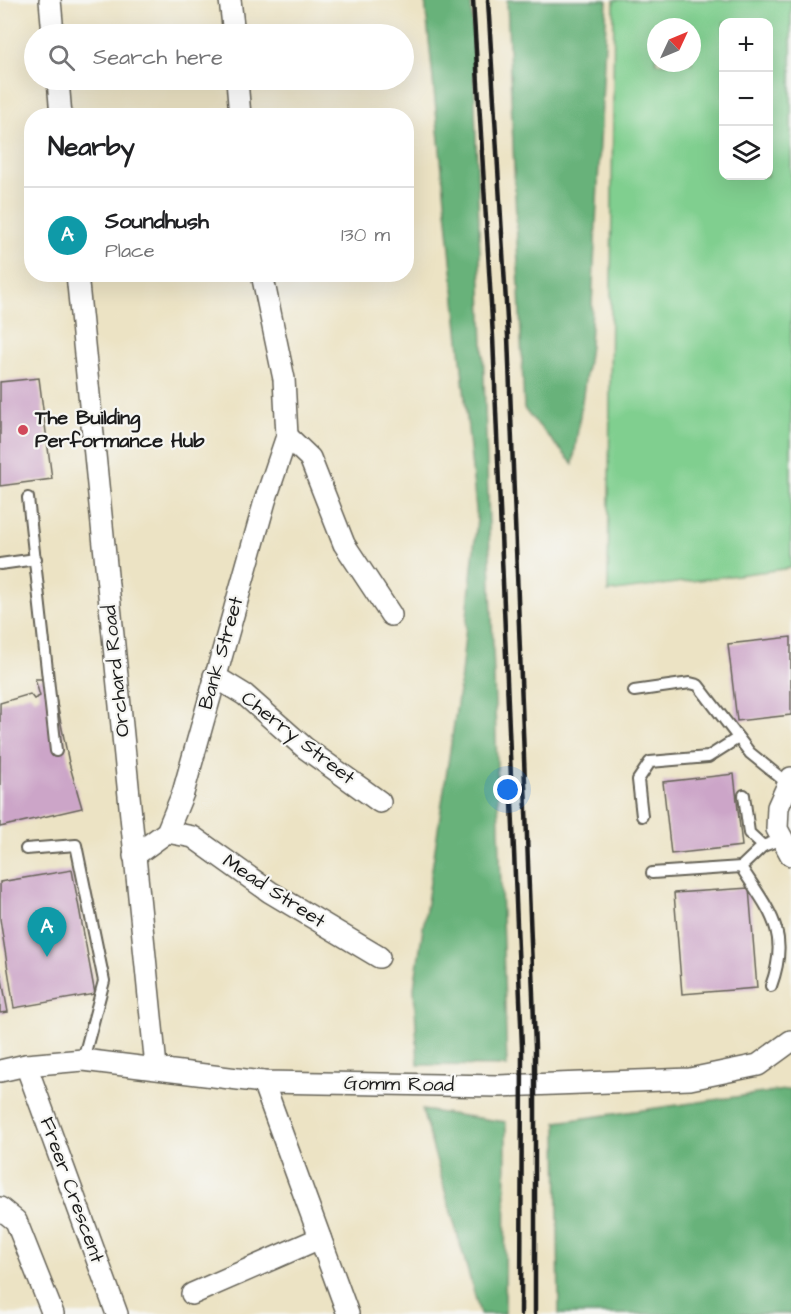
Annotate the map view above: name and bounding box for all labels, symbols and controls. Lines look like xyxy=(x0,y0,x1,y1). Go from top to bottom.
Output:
north arrow xyxy=(647,18,701,72)
map controls xyxy=(719,18,773,180)
button: + xyxy=(719,18,773,72)
search box xyxy=(24,24,414,90)
icon: search xyxy=(45,41,78,74)
text: Search here xyxy=(93,42,223,73)
button: − xyxy=(719,72,773,126)
button: layers xyxy=(719,126,773,180)
text: Nearby xyxy=(48,129,135,165)
text: Soundhush xyxy=(105,206,209,237)
text: A xyxy=(61,221,74,249)
text: 130 m xyxy=(341,221,390,249)
text: Place xyxy=(105,237,155,265)
place label: The Building Performance Hub xyxy=(34,404,205,455)
marker: The Building Performance Hub xyxy=(16,423,30,437)
street label: Bank Street xyxy=(192,593,250,713)
street label: Orchard Road xyxy=(95,604,137,738)
street label: Cherry Street xyxy=(235,685,361,792)
your location xyxy=(493,775,522,804)
street label: Mead Street xyxy=(217,847,331,935)
pin: A xyxy=(28,908,66,957)
street label: Gomm Road xyxy=(344,1069,454,1099)
street label: Freer Crescent xyxy=(33,1113,111,1267)

